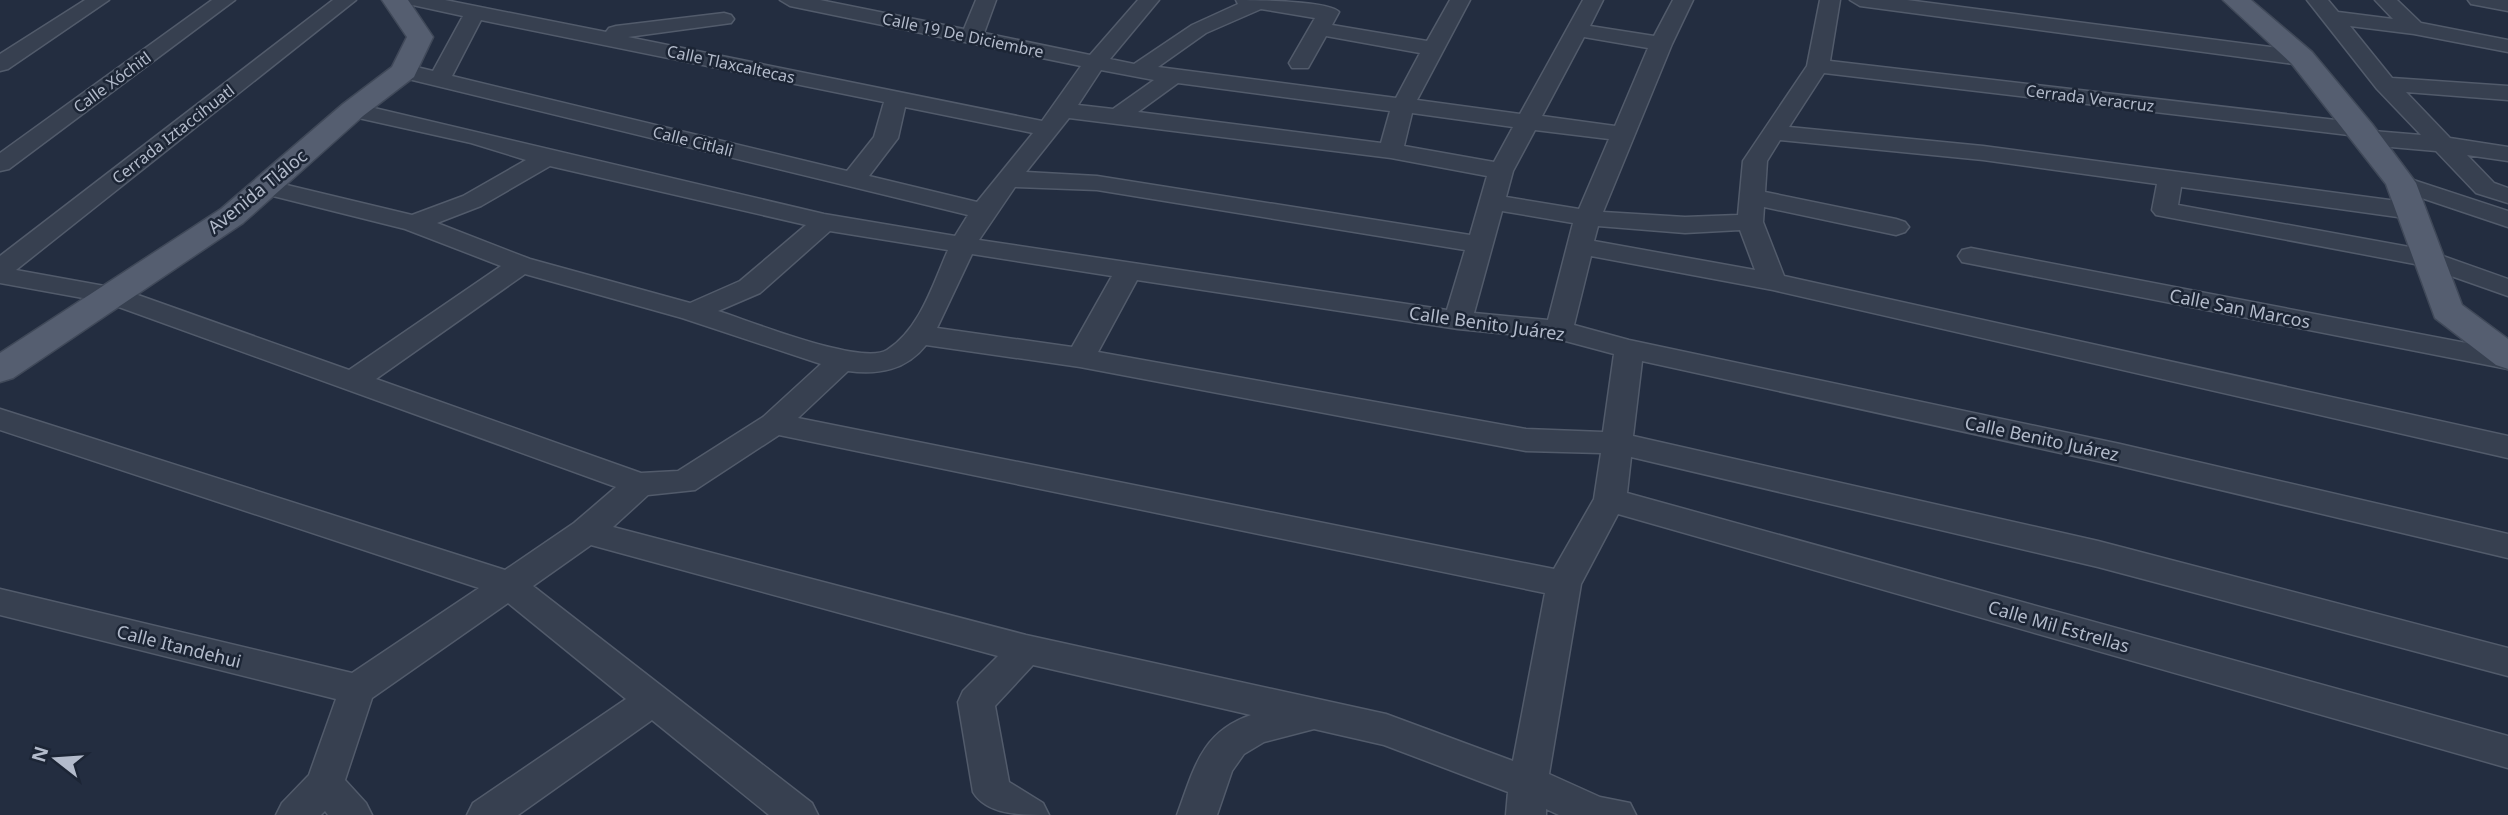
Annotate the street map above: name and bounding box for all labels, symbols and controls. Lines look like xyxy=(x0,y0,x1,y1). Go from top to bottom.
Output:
street label: Calle 19 De Diciembre xyxy=(880,7,1046,63)
street label: Calle Tlaxcaltecas xyxy=(665,40,797,88)
street label: Calle Xóchitl xyxy=(69,46,155,118)
street label: Cerrada Iztaccihuatl xyxy=(107,79,239,189)
street label: Cerrada Veracruz xyxy=(2025,79,2155,117)
street label: Calle Citlali xyxy=(651,120,735,162)
street label: Avenida Tláloc xyxy=(202,143,312,239)
street label: Calle San Marcos xyxy=(2168,283,2312,333)
street label: Calle Benito Juárez xyxy=(1408,300,1566,346)
street label: Calle Benito Juárez xyxy=(1963,410,2121,466)
street label: Calle Mil Estrellas xyxy=(1985,594,2133,658)
street label: Calle Itandehui xyxy=(114,619,244,673)
north arrow xyxy=(21,724,91,794)
text: N xyxy=(25,743,54,765)

